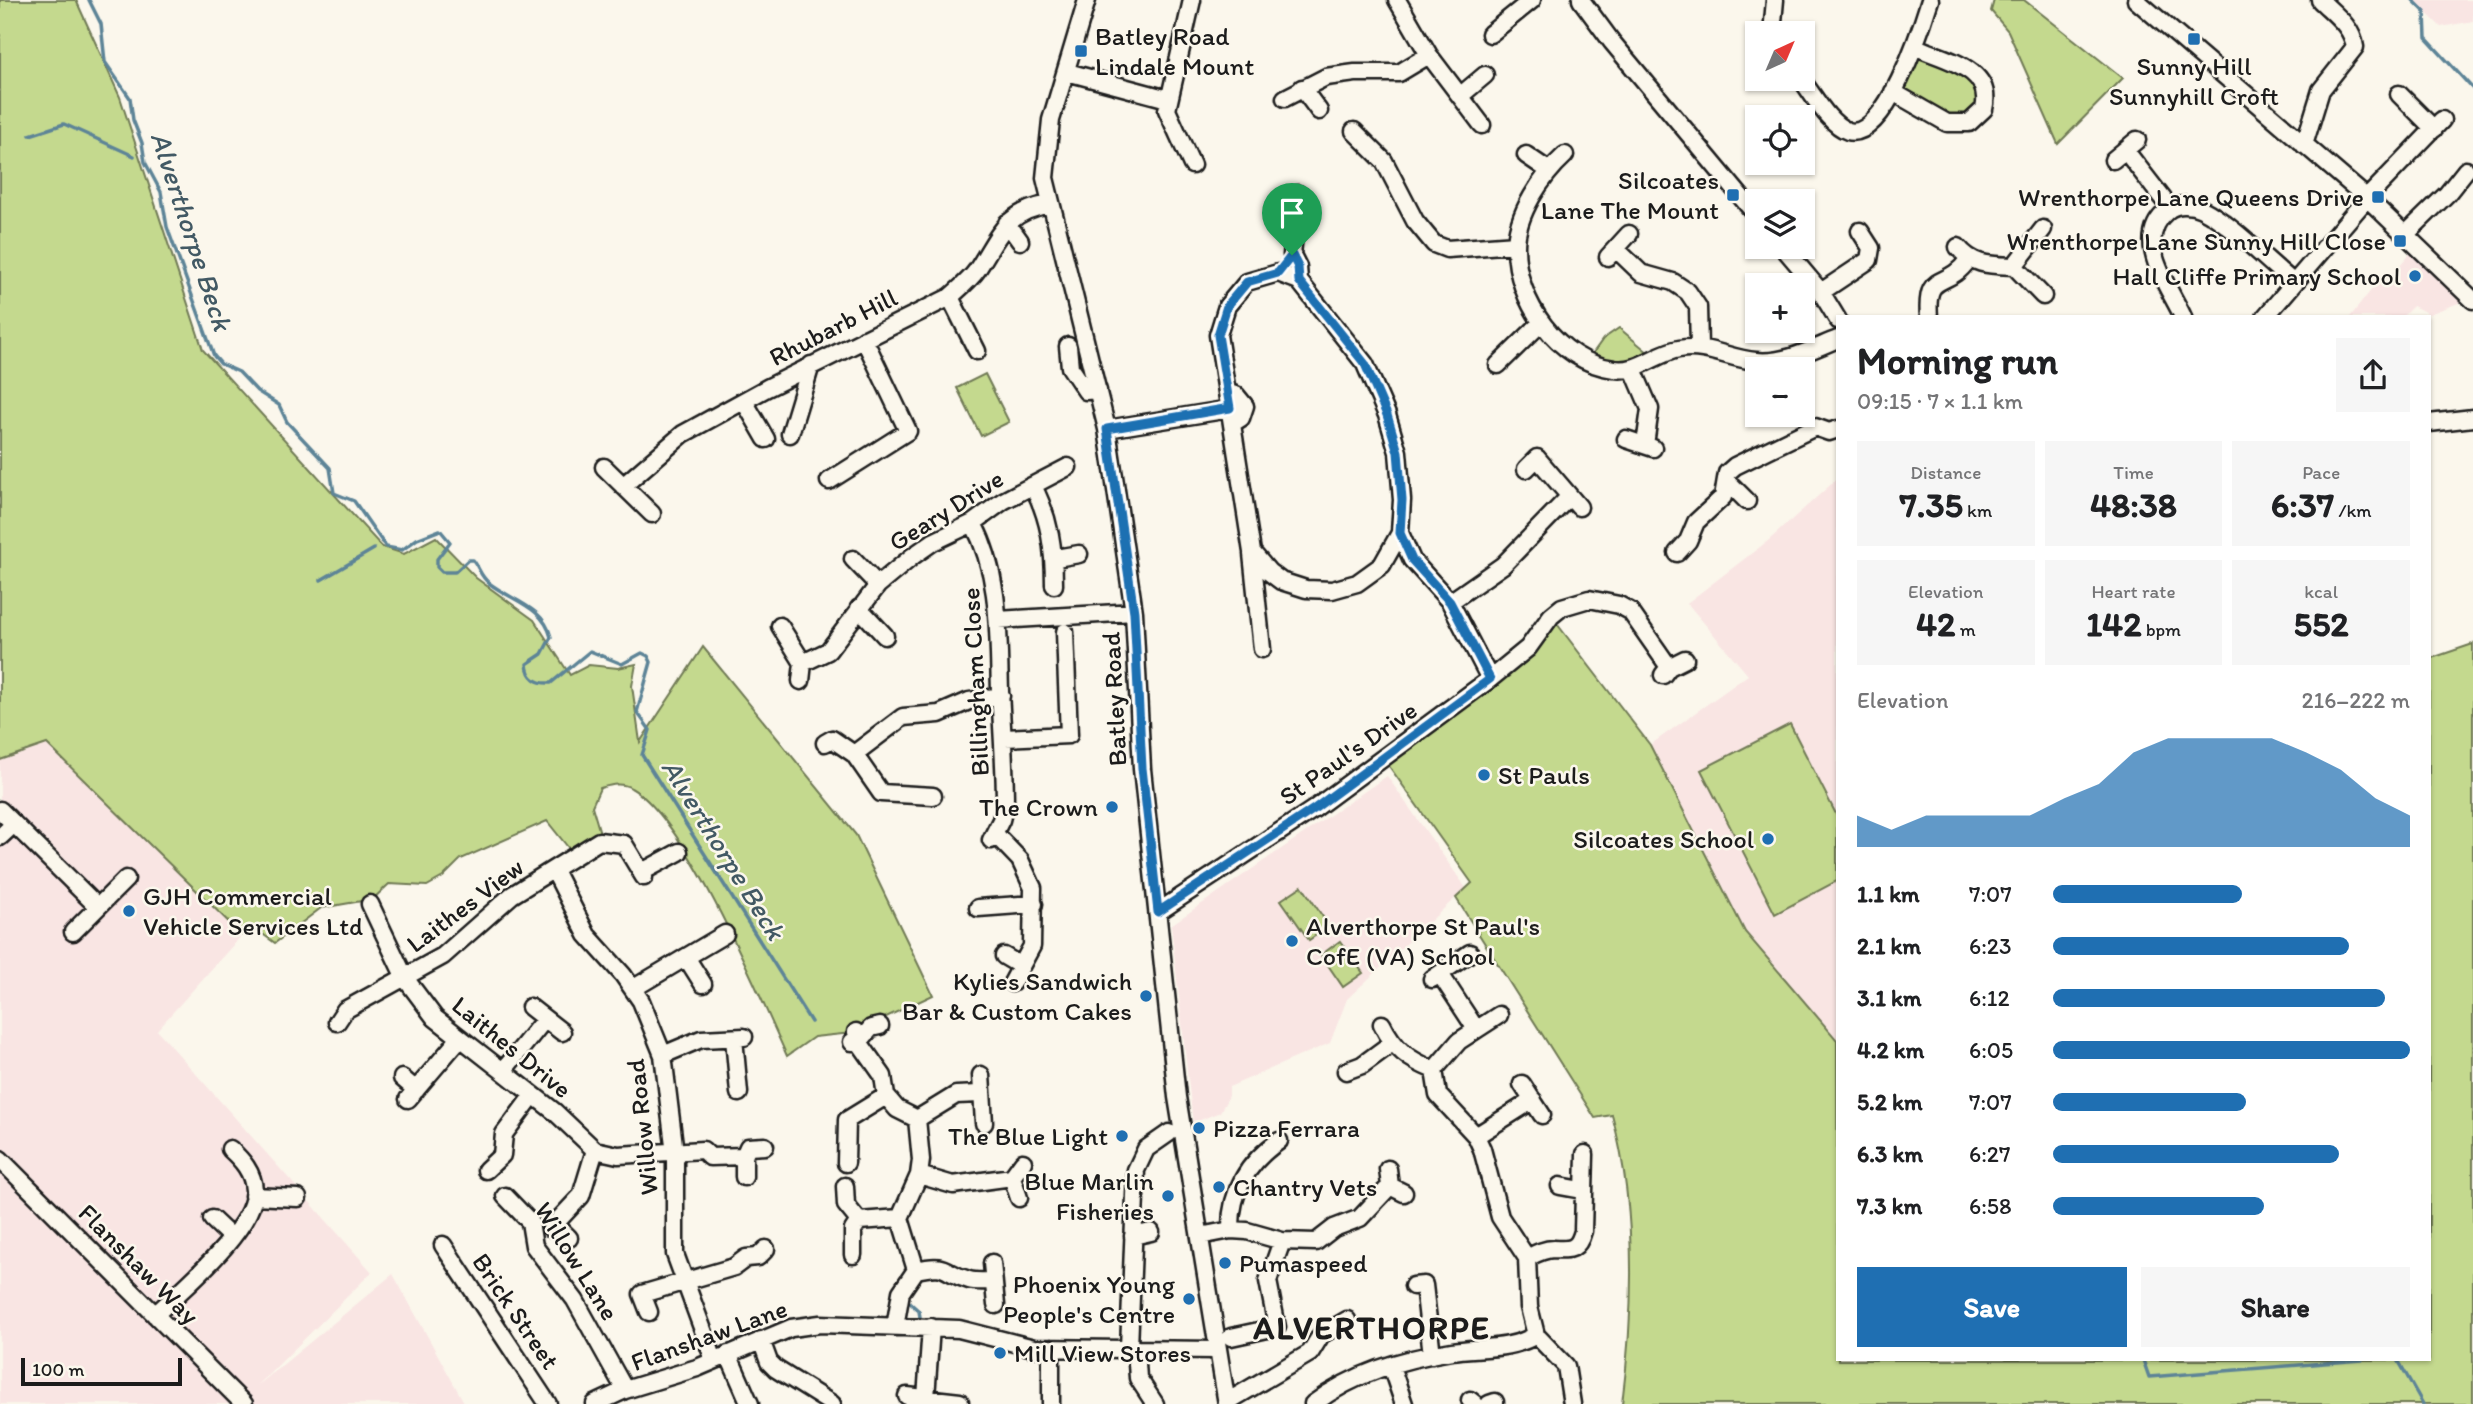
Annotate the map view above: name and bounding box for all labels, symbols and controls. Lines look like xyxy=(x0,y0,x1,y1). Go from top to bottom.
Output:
place label: Batley Road Lindale Mount xyxy=(1095,20,1255,82)
north arrow xyxy=(1745,21,1815,91)
map controls xyxy=(1745,21,1815,427)
marker: Sunny Hill Sunnyhill Croft xyxy=(2186,31,2202,47)
marker: Batley Road Lindale Mount xyxy=(1073,43,1089,59)
place label: Sunny Hill Sunnyhill Croft xyxy=(2109,50,2279,112)
button: locate xyxy=(1745,105,1815,175)
water label: Alverthorpe Beck xyxy=(144,127,241,336)
place label: Silcoates Lane The Mount xyxy=(1541,164,1719,226)
place label: Wrenthorpe Lane Queens Drive xyxy=(2018,181,2364,213)
pin xyxy=(1262,183,1322,255)
marker: Silcoates Lane The Mount xyxy=(1725,187,1741,203)
button: layers xyxy=(1745,189,1815,259)
marker: Wrenthorpe Lane Queens Drive xyxy=(2370,189,2386,205)
icon: arrive xyxy=(1273,194,1311,232)
place label: Wrenthorpe Lane Sunny Hill Close xyxy=(2006,225,2386,257)
marker: Wrenthorpe Lane Sunny Hill Close xyxy=(2392,233,2408,249)
place label: Hall Cliffe Primary School xyxy=(2112,260,2401,292)
marker: Hall Cliffe Primary School xyxy=(2407,268,2423,284)
button: + xyxy=(1745,273,1815,343)
street label: Rhubarb Hill xyxy=(764,281,902,373)
text: Morning run xyxy=(1857,338,2058,384)
button: share xyxy=(2336,338,2410,412)
button: − xyxy=(1745,357,1815,427)
text: 09:15 · 7 × 1.1 km xyxy=(1857,387,2023,415)
text: Distance xyxy=(1910,461,1981,484)
text: Time xyxy=(2113,461,2154,484)
text: Pace xyxy=(2302,461,2340,484)
street label: Geary Drive xyxy=(883,462,1009,558)
text: 7.35 xyxy=(1899,484,1963,526)
text: 48:38 xyxy=(2090,484,2177,526)
text: 6:37 xyxy=(2271,484,2334,526)
text: km xyxy=(1963,499,1992,522)
text: /km xyxy=(2334,499,2372,522)
text: Elevation xyxy=(1908,580,1984,603)
text: Heart rate xyxy=(2091,580,2176,603)
text: kcal xyxy=(2304,580,2338,603)
street label: Billingham Close xyxy=(954,587,996,777)
text: 42 xyxy=(1916,603,1955,645)
text: 142 xyxy=(2086,603,2142,645)
text: 552 xyxy=(2294,603,2349,645)
text: m xyxy=(1955,618,1976,641)
text: bpm xyxy=(2142,618,2181,641)
street label: Batley Road xyxy=(1094,630,1134,767)
text: Elevation xyxy=(1857,686,1948,714)
text: 216–222 m xyxy=(2301,686,2410,714)
street label: St Paul's Drive xyxy=(1273,694,1423,812)
water label: Alverthorpe Beck xyxy=(655,752,794,947)
place label: St Pauls xyxy=(1498,759,1590,791)
marker: St Pauls xyxy=(1476,767,1492,783)
place label: The Crown xyxy=(979,791,1098,823)
marker: The Crown xyxy=(1104,799,1120,815)
place label: Silcoates School xyxy=(1573,823,1754,855)
marker: Silcoates School xyxy=(1760,831,1776,847)
street label: Laithes View xyxy=(400,851,530,959)
place label: GJH Commercial Vehicle Services Ltd xyxy=(143,880,363,942)
text: 1.1 km xyxy=(1857,880,1920,908)
text: 7:07 xyxy=(1969,880,2012,908)
marker: GJH Commercial Vehicle Services Ltd xyxy=(121,903,137,919)
place label: Alverthorpe St Paul's CofE (VA) School xyxy=(1306,910,1540,972)
text: 2.1 km xyxy=(1857,932,1921,960)
text: 6:23 xyxy=(1969,932,2011,960)
marker: Alverthorpe St Paul's CofE (VA) School xyxy=(1284,933,1300,949)
place label: Kylies Sandwich Bar & Custom Cakes xyxy=(902,965,1132,1027)
text: 3.1 km xyxy=(1857,984,1921,1012)
text: 6:12 xyxy=(1969,984,2010,1012)
marker: Kylies Sandwich Bar & Custom Cakes xyxy=(1138,988,1154,1004)
street label: Laithes Drive xyxy=(446,989,578,1105)
text: 4.2 km xyxy=(1857,1036,1924,1064)
text: 6:05 xyxy=(1969,1036,2013,1064)
street label: Willow Road xyxy=(619,1056,665,1197)
text: 5.2 km xyxy=(1857,1088,1922,1116)
text: 7:07 xyxy=(1969,1088,2012,1116)
place label: Pizza Ferrara xyxy=(1213,1112,1360,1144)
place label: The Blue Light xyxy=(948,1120,1108,1152)
marker: Pizza Ferrara xyxy=(1191,1120,1207,1136)
marker: The Blue Light xyxy=(1114,1128,1130,1144)
text: 6.3 km xyxy=(1857,1140,1923,1168)
text: 6:27 xyxy=(1969,1140,2010,1168)
place label: Blue Marlin Fisheries xyxy=(1024,1165,1154,1227)
place label: Chantry Vets xyxy=(1233,1171,1377,1203)
marker: Chantry Vets xyxy=(1211,1179,1227,1195)
marker: Blue Marlin Fisheries xyxy=(1160,1188,1176,1204)
text: 7.3 km xyxy=(1857,1192,1922,1220)
text: 6:58 xyxy=(1969,1192,2011,1220)
street label: Willow Lane xyxy=(528,1196,626,1326)
street label: Flanshaw Way xyxy=(72,1197,206,1331)
street label: Brick Street xyxy=(465,1247,567,1376)
place label: Pumaspeed xyxy=(1239,1247,1368,1279)
marker: Pumaspeed xyxy=(1217,1255,1233,1271)
button: Save xyxy=(1857,1267,2127,1347)
button: Share xyxy=(2141,1267,2410,1347)
place label: Phoenix Young People's Centre xyxy=(1003,1268,1176,1330)
marker: Phoenix Young People's Centre xyxy=(1181,1291,1197,1307)
street label: Flanshaw Lane xyxy=(627,1292,791,1378)
district label: ALVERTHORPE xyxy=(1252,1308,1491,1347)
place label: Mill View Stores xyxy=(1014,1337,1191,1369)
marker: Mill View Stores xyxy=(992,1345,1008,1361)
scale bar xyxy=(21,1355,182,1387)
text: 100 m xyxy=(32,1358,84,1381)

